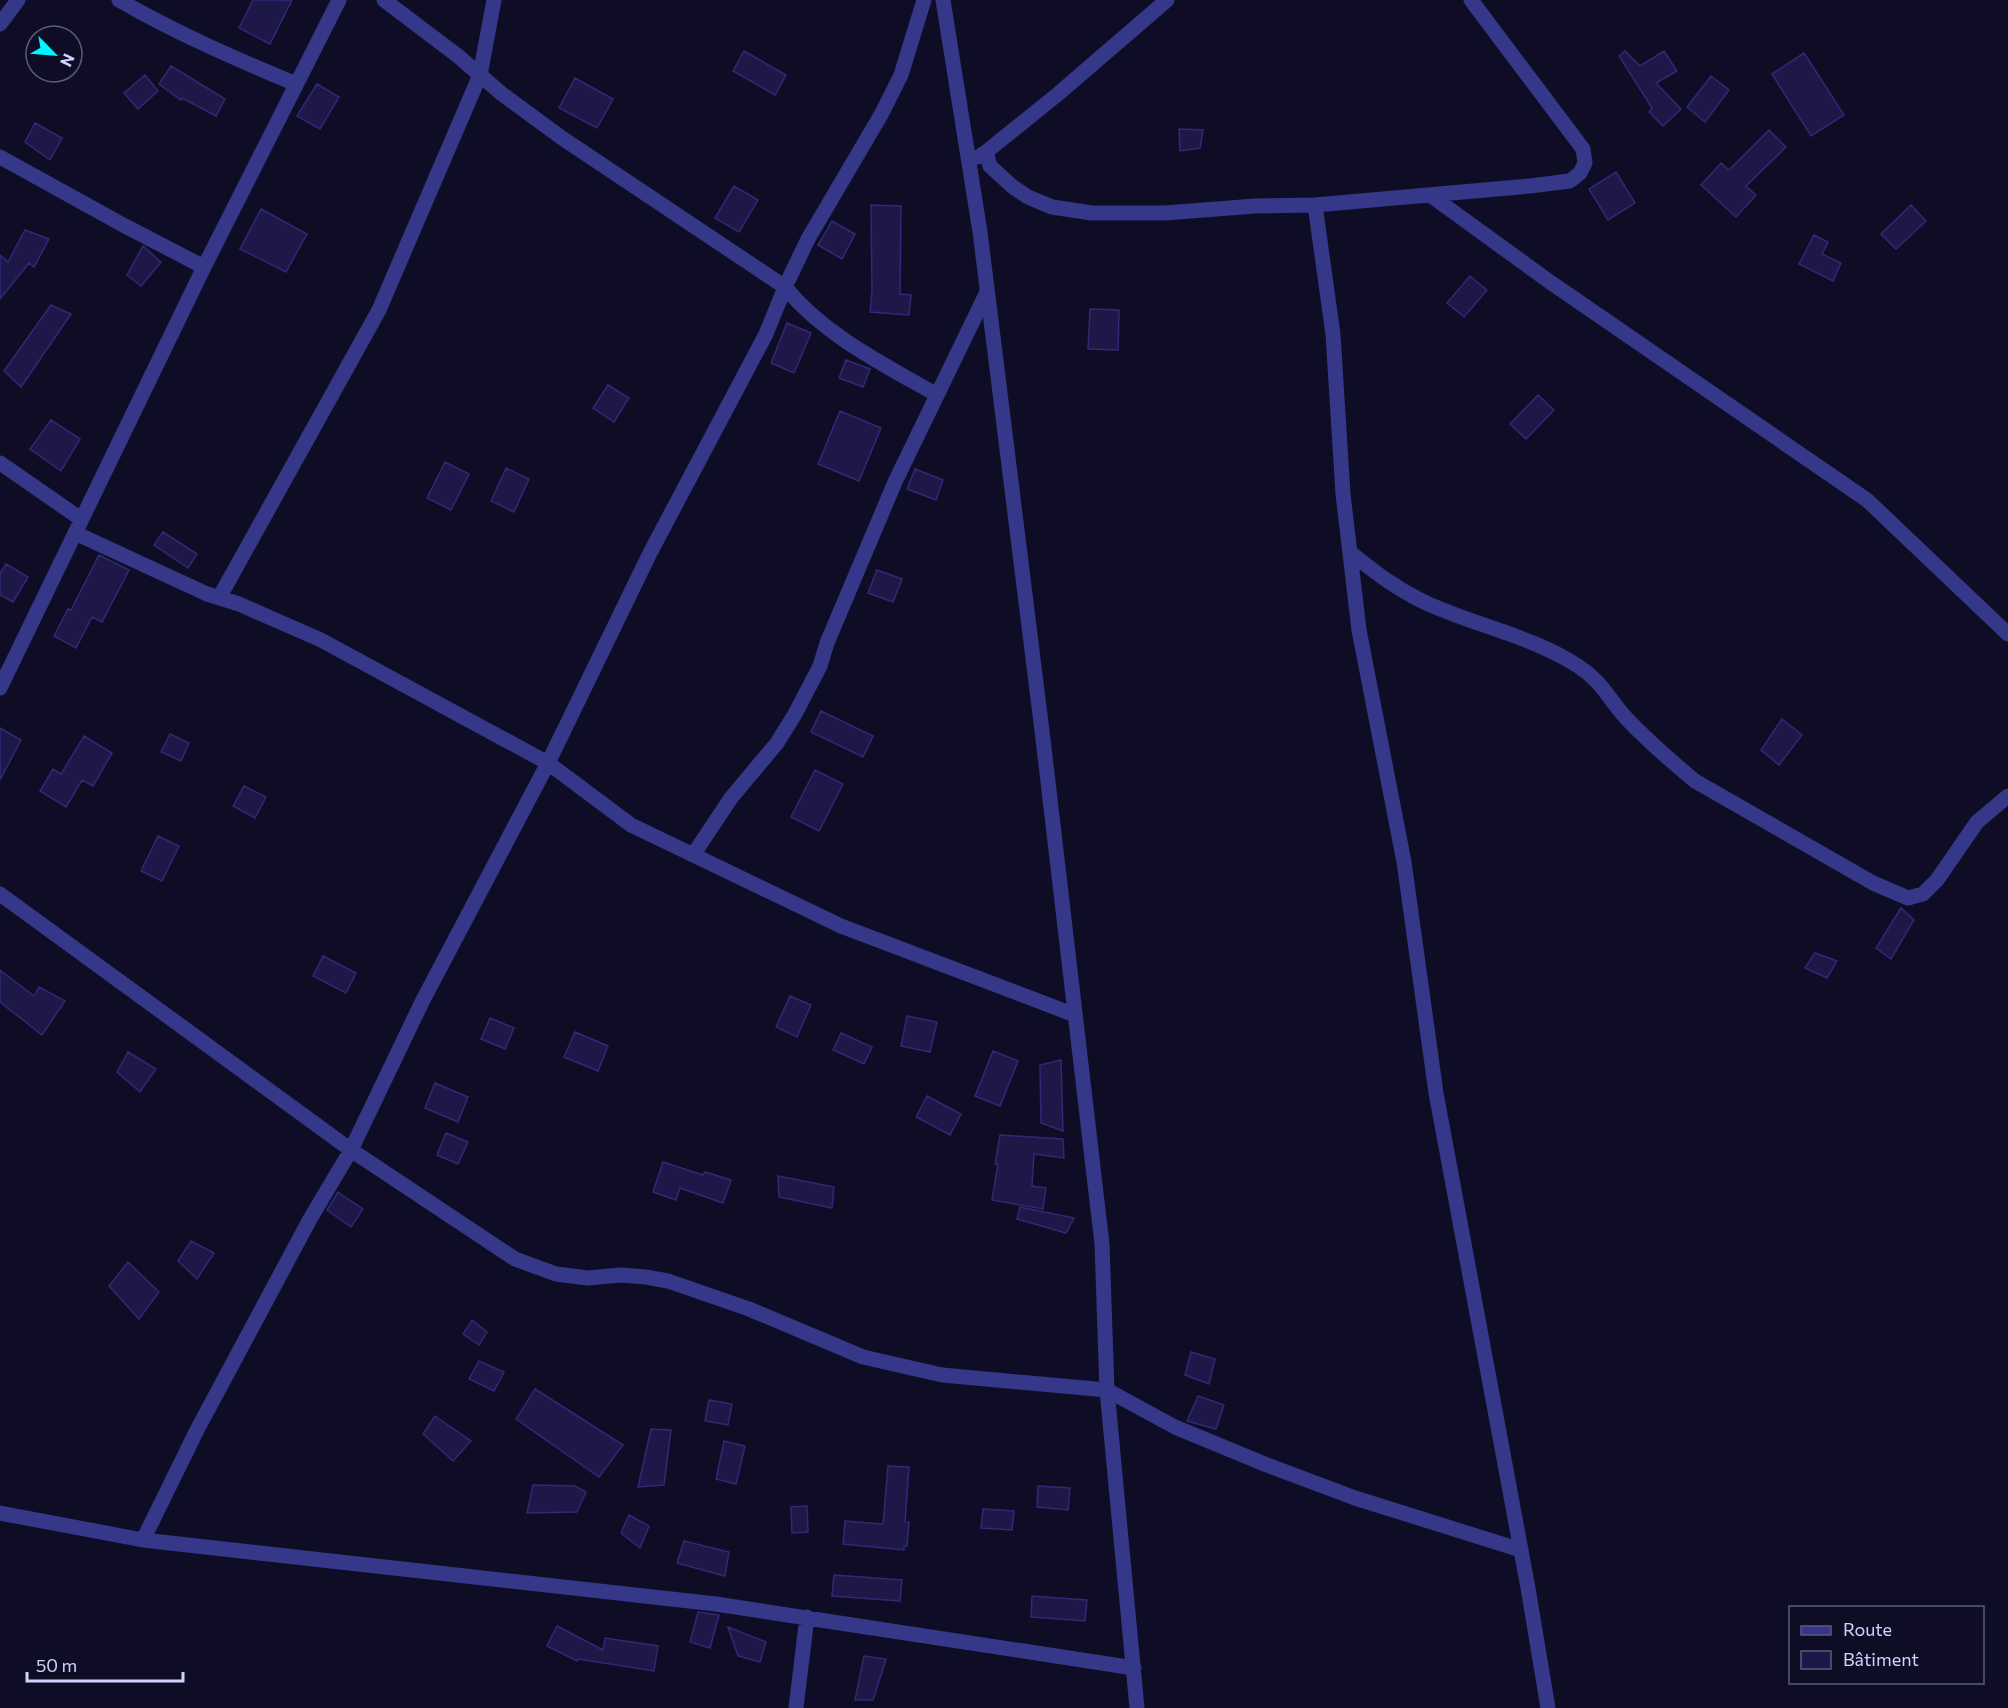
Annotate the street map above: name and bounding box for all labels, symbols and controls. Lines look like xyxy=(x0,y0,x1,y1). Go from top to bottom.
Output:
north arrow xyxy=(24,24,84,84)
text: N xyxy=(57,51,79,70)
legend xyxy=(1789,1606,1984,1684)
text: Route xyxy=(1843,1618,1892,1640)
scale bar xyxy=(27,1645,183,1683)
text: Bâtiment xyxy=(1843,1648,1919,1670)
text: 50 m xyxy=(36,1654,77,1676)

